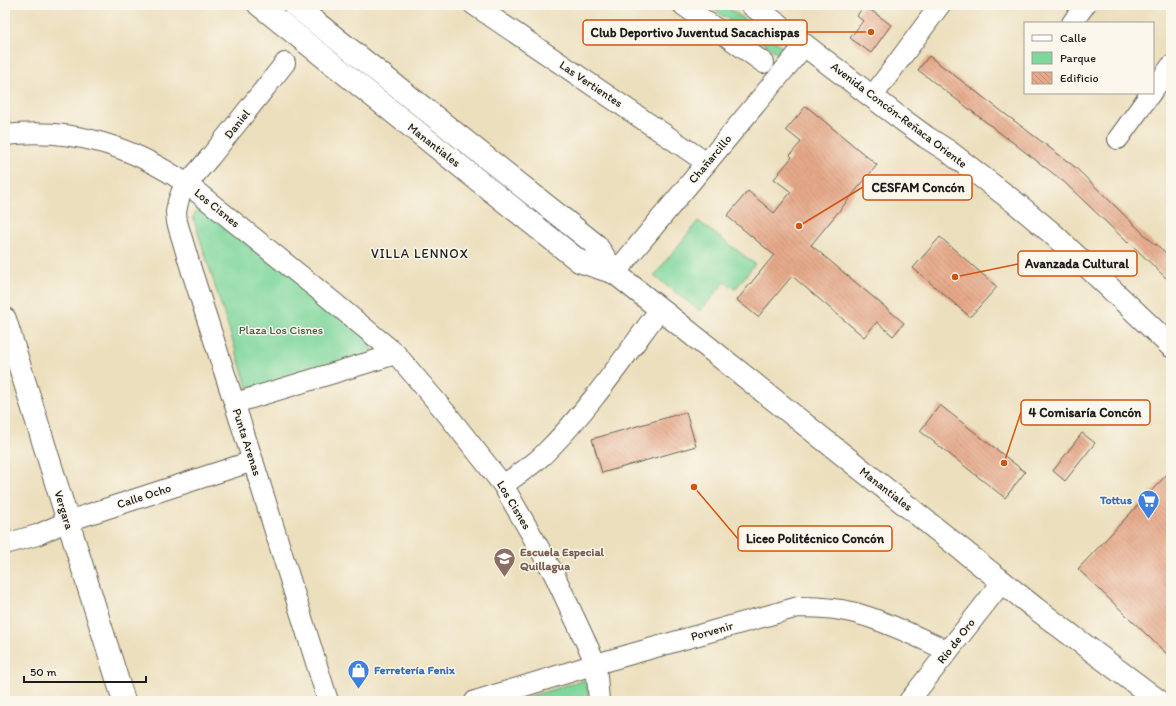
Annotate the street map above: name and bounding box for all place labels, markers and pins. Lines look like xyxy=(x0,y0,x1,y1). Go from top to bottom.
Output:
callout: Club Deportivo Juventud Sacachispas xyxy=(583,20,807,45)
callout: CESFAM Concón xyxy=(863,175,972,200)
callout: Avanzada Cultural xyxy=(1018,251,1137,276)
callout: 4 Comisaría Concón xyxy=(1021,400,1150,425)
supermarket icon: Tottus xyxy=(1135,487,1161,520)
place label: Tottus xyxy=(1099,493,1133,507)
callout: Liceo Politécnico Concón xyxy=(738,526,892,551)
place label: Escuela Especial Quillagua xyxy=(520,545,605,574)
school or university icon: Escuela Especial Quillagua xyxy=(492,546,518,579)
shop icon: Ferretería Fenix xyxy=(346,657,372,690)
place label: Ferretería Fenix xyxy=(374,663,456,677)

